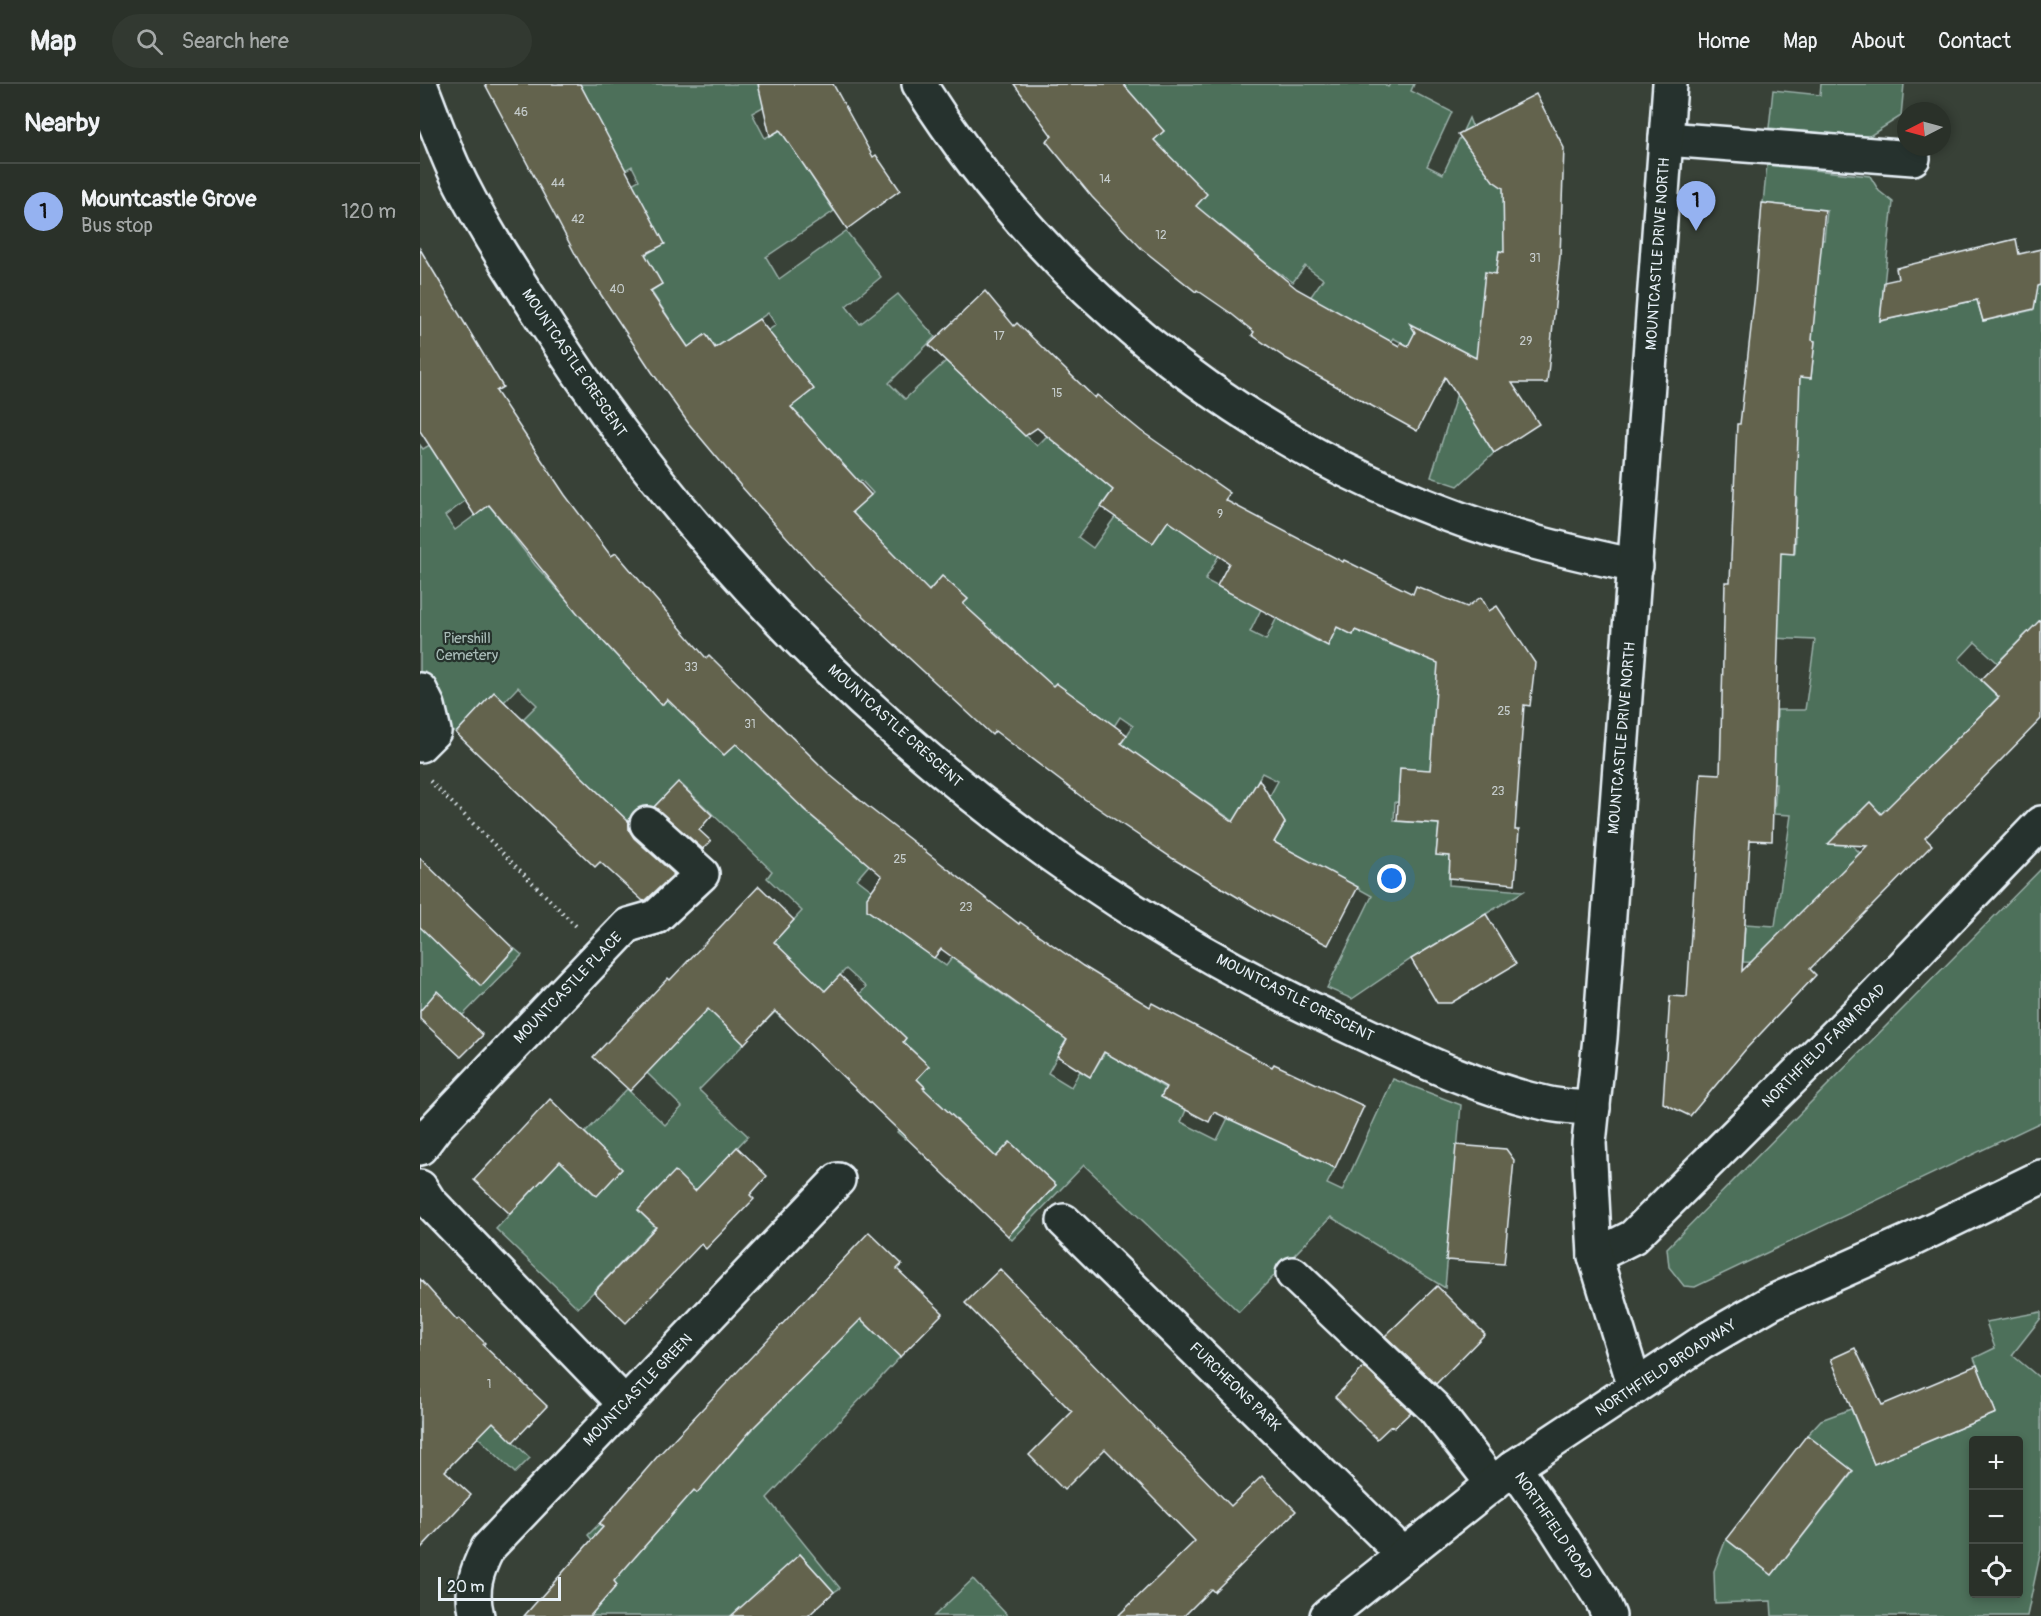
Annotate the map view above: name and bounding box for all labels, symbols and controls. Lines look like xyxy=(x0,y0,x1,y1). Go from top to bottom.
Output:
search box xyxy=(112,14,532,68)
text: Map xyxy=(30,24,76,59)
icon: search xyxy=(133,25,166,58)
text: Search here xyxy=(181,27,289,55)
text: Home xyxy=(1697,28,1750,55)
text: Map xyxy=(1783,28,1818,55)
text: About xyxy=(1851,28,1905,55)
text: Contact xyxy=(1938,28,2011,55)
north arrow xyxy=(1897,102,1951,156)
house number: 46 xyxy=(514,105,528,120)
text: Nearby xyxy=(24,107,100,139)
street label: MOUNTCASTLE DRIVE NORTH xyxy=(1642,157,1674,351)
house number: 14 xyxy=(1099,172,1111,187)
house number: 44 xyxy=(551,176,565,191)
pin: 1 xyxy=(1676,182,1716,231)
text: Mountcastle Grove xyxy=(81,185,256,213)
text: 1 xyxy=(40,199,47,224)
text: 120 m xyxy=(341,199,396,224)
house number: 42 xyxy=(571,212,585,227)
text: Bus stop xyxy=(81,213,153,238)
house number: 12 xyxy=(1155,228,1167,243)
house number: 31 xyxy=(1529,251,1541,266)
house number: 40 xyxy=(609,282,625,297)
street label: MOUNTCASTLE CRESCENT xyxy=(517,285,631,441)
house number: 17 xyxy=(993,329,1005,344)
house number: 29 xyxy=(1520,334,1532,349)
house number: 15 xyxy=(1051,386,1063,401)
house number: 9 xyxy=(1217,507,1223,522)
park label: Piershill Cemetery xyxy=(436,629,499,665)
street label: MOUNTCASTLE DRIVE NORTH xyxy=(1604,641,1640,835)
house number: 33 xyxy=(684,660,698,675)
street label: MOUNTCASTLE CRESCENT xyxy=(824,661,966,791)
house number: 25 xyxy=(1497,704,1511,719)
house number: 31 xyxy=(744,717,756,732)
house number: 23 xyxy=(1491,784,1505,799)
house number: 25 xyxy=(893,852,907,867)
your location xyxy=(1377,864,1406,893)
house number: 23 xyxy=(959,900,973,915)
street label: MOUNTCASTLE PLACE xyxy=(510,928,626,1048)
street label: MOUNTCASTLE CRESCENT xyxy=(1213,950,1377,1046)
street label: NORTHFIELD FARM ROAD xyxy=(1758,980,1890,1112)
street label: NORTHFIELD BROADWAY xyxy=(1592,1315,1740,1421)
street label: MOUNTCASTLE GREEN xyxy=(579,1330,697,1450)
street label: FURCHEONS PARK xyxy=(1185,1338,1285,1436)
house number: 1 xyxy=(487,1377,491,1392)
map controls xyxy=(1969,1436,2023,1598)
button: + xyxy=(1969,1436,2023,1490)
street label: NORTHFIELD ROAD xyxy=(1510,1469,1596,1583)
button: − xyxy=(1969,1490,2023,1544)
button: locate xyxy=(1969,1544,2023,1598)
scale bar xyxy=(438,1574,561,1602)
text: 20 m xyxy=(447,1577,485,1597)

